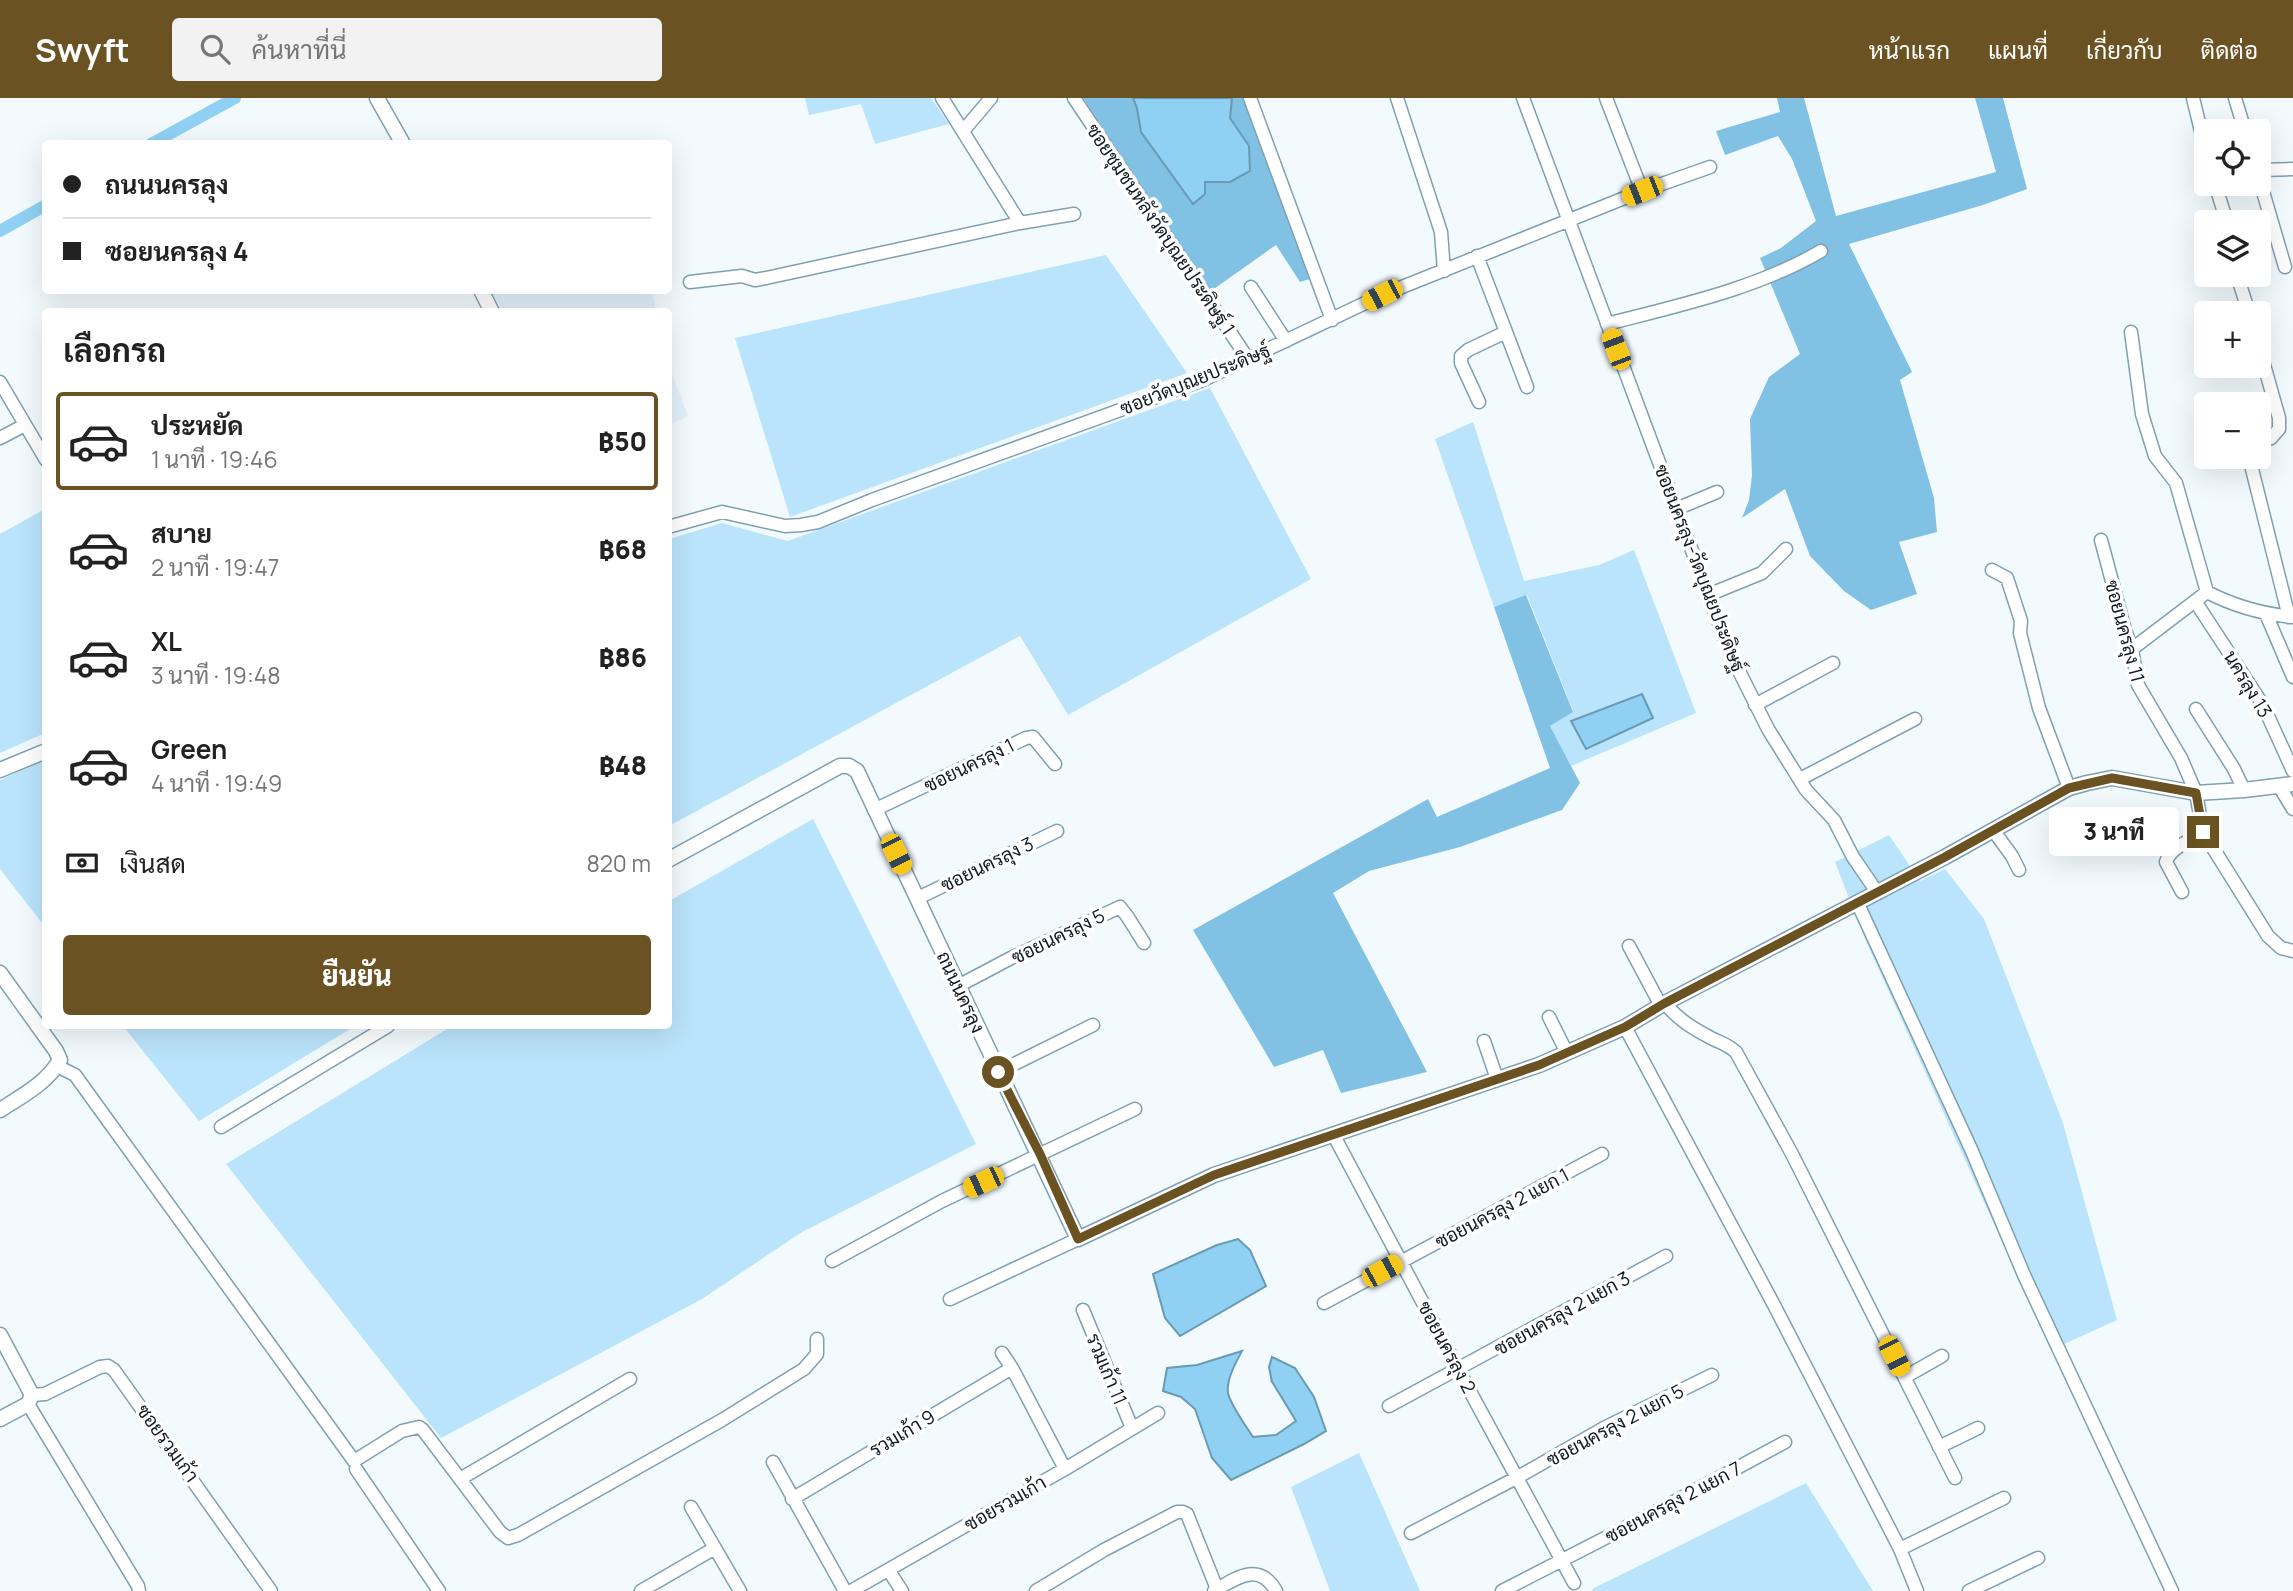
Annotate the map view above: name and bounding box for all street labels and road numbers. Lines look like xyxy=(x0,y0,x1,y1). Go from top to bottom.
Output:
street label: ซอยชุมชนหลังวัดบุณยประดิษฐ์ 1 xyxy=(1080,118,1242,340)
street label: ซอยวัดบุณยประดิษฐ์ xyxy=(1116,337,1274,421)
street label: ซอยนครลุง-วัดบุณยประดิษฐ์ xyxy=(1648,461,1752,675)
street label: ซอยนครลุง 11 xyxy=(2099,577,2151,685)
street label: นครลุง 13 xyxy=(2218,646,2278,722)
street label: ซอยนครลุง 1 xyxy=(920,732,1018,798)
street label: ซอยนครลุง 3 xyxy=(936,830,1038,898)
street label: ซอยนครลุง 5 xyxy=(1007,902,1109,970)
street label: ถนนนครลุง xyxy=(931,947,991,1037)
street label: ซอยนครลุง 2 แยก 1 xyxy=(1430,1162,1574,1254)
street label: ซอยนครลุง 2 แยก 3 xyxy=(1489,1265,1635,1361)
street label: ซอยนครลุง 2 xyxy=(1412,1296,1482,1398)
street label: รวมเก้า 11 xyxy=(1080,1329,1134,1409)
street label: ซอยนครลุง 2 แยก 5 xyxy=(1542,1378,1688,1472)
street label: ซอยรวมเก้า xyxy=(131,1399,205,1487)
street label: รวมเก้า 9 xyxy=(864,1403,940,1463)
street label: ซอยนครลุง 2 แยก 7 xyxy=(1600,1455,1746,1549)
street label: ซอยรวมเก้า xyxy=(959,1469,1051,1537)

